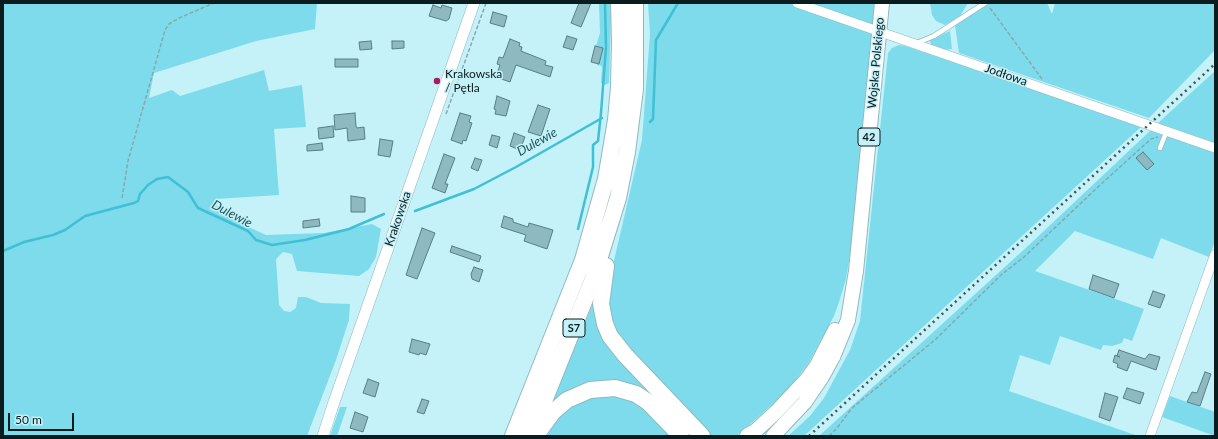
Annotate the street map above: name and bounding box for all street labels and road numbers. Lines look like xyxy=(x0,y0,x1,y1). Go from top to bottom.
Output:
street label: Wojska Polskiego xyxy=(865,17,887,109)
street label: Jodłowa xyxy=(983,61,1029,89)
road number: 42 xyxy=(858,128,880,146)
street label: Krakowska xyxy=(382,190,414,248)
road number: S7 xyxy=(563,319,585,337)

